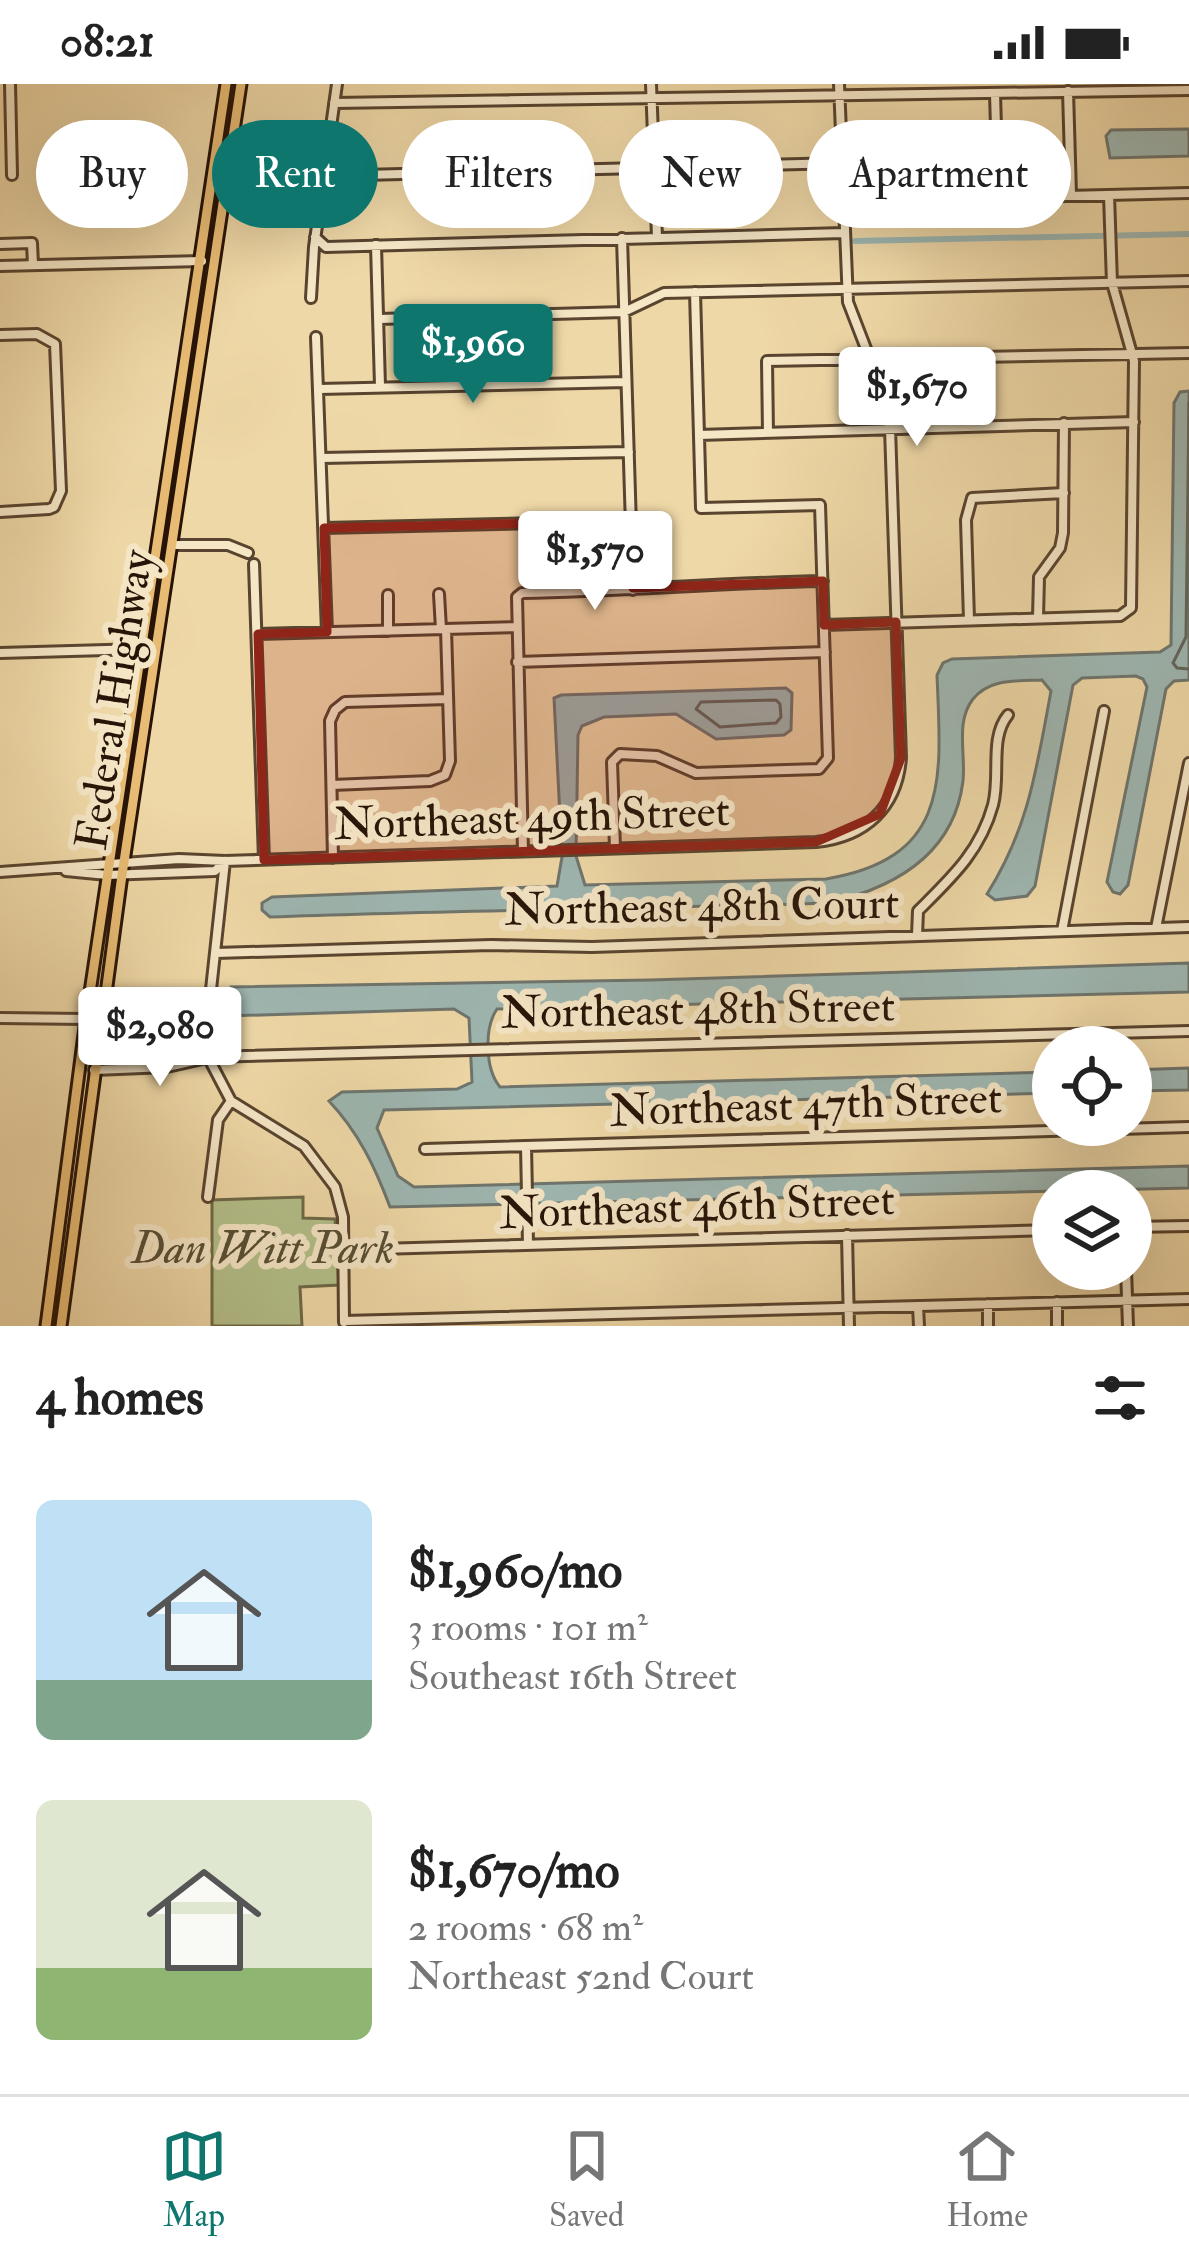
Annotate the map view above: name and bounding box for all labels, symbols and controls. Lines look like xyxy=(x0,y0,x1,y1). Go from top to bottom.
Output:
text: 08:21 xyxy=(60,14,154,70)
chip: Buy xyxy=(36,120,188,228)
chip: Rent xyxy=(212,120,378,228)
chip: Filters xyxy=(402,120,595,228)
chip: New xyxy=(619,120,783,228)
chip: Apartment xyxy=(807,120,1071,228)
pin: $1,960 xyxy=(375,304,571,406)
text: $1,960 xyxy=(421,318,525,367)
pin: $1,670 xyxy=(819,347,1015,449)
text: $1,670 xyxy=(866,361,968,410)
pin: $1,570 xyxy=(497,511,693,613)
text: $1,570 xyxy=(545,525,645,574)
street label: Federal Highway xyxy=(64,545,167,854)
street label: Northeast 49th Street xyxy=(333,783,731,853)
street label: Northeast 48th Court xyxy=(504,876,900,938)
street label: Northeast 48th Street xyxy=(500,979,896,1041)
pin: $2,080 xyxy=(62,987,258,1089)
text: $2,080 xyxy=(105,1001,215,1050)
map controls xyxy=(1032,1026,1152,1290)
button: locate xyxy=(1032,1026,1152,1146)
street label: Northeast 47th Street xyxy=(609,1070,1003,1140)
button: layers xyxy=(1032,1170,1152,1290)
street label: Northeast 46th Street xyxy=(498,1172,896,1242)
park label: Dan Witt Park xyxy=(130,1221,394,1277)
icon: filters xyxy=(1087,1365,1153,1431)
text: 4 homes xyxy=(36,1366,204,1430)
text: $1,960/mo xyxy=(408,1539,622,1603)
icon: home xyxy=(132,1548,276,1692)
text: 3 rooms · 101 m² xyxy=(408,1603,648,1652)
text: Southeast 16th Street xyxy=(408,1652,737,1701)
text: $1,670/mo xyxy=(408,1839,619,1903)
icon: home xyxy=(132,1848,276,1992)
text: 2 rooms · 68 m² xyxy=(408,1903,643,1952)
text: Northeast 52nd Court xyxy=(408,1952,754,2001)
tab: Map xyxy=(161,2123,227,2236)
tab: Saved xyxy=(549,2123,624,2236)
tab: Home xyxy=(946,2123,1028,2236)

